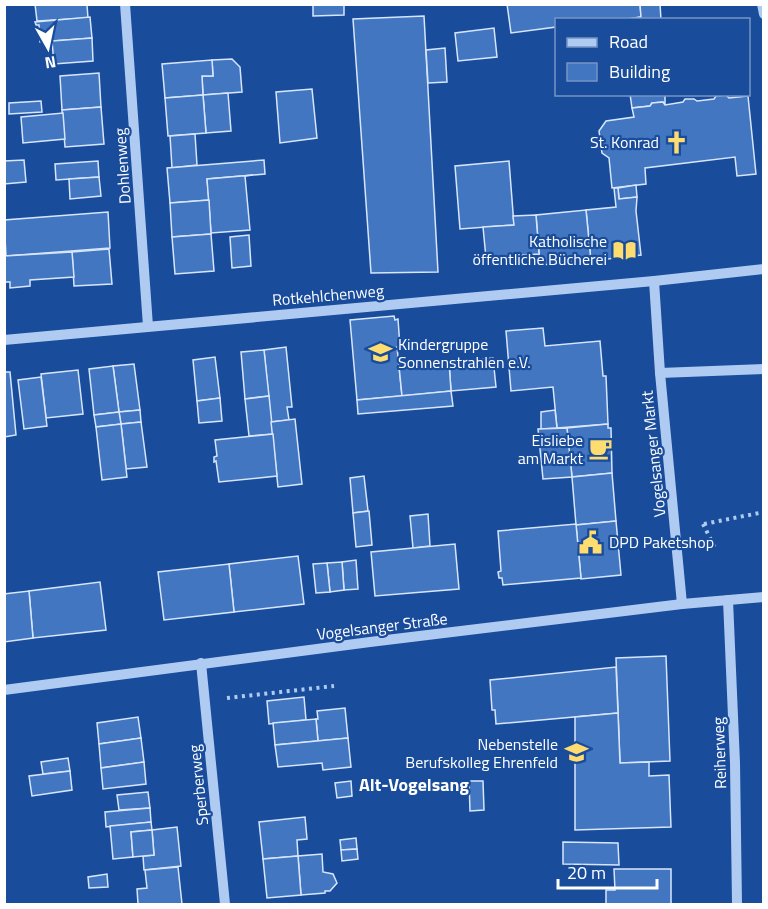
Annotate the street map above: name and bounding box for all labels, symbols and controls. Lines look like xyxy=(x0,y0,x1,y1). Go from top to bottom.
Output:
north arrow xyxy=(18,18,78,78)
legend xyxy=(555,18,750,96)
text: Road xyxy=(609,28,648,55)
text: N xyxy=(43,50,58,76)
text: Building xyxy=(609,58,670,85)
street label: Dohlenweg xyxy=(107,127,137,205)
church icon: St. Konrad xyxy=(664,129,690,155)
place label: St. Konrad xyxy=(590,130,659,154)
place label: Katholische öffentliche Bücherei xyxy=(473,229,607,271)
library icon: Katholische öffentliche Bücherei xyxy=(612,237,638,263)
street label: Rotkehlchenweg xyxy=(271,278,385,312)
place label: Kindergruppe Sonnenstrahlen e.V. xyxy=(398,332,531,374)
school or university icon: Kindergruppe Sonnenstrahlen e.V. xyxy=(367,340,393,366)
street label: Vogelsanger Markt xyxy=(634,389,672,518)
place label: Eisliebe am Markt xyxy=(518,428,583,470)
cafe icon: Eisliebe am Markt xyxy=(588,436,614,462)
public building icon: DPD Paketshop xyxy=(578,529,604,555)
place label: DPD Paketshop xyxy=(609,530,714,554)
street label: Vogelsanger Straße xyxy=(315,606,449,646)
street label: Reiherweg xyxy=(706,717,732,789)
place label: Nebenstelle Berufskolleg Ehrenfeld xyxy=(405,732,558,774)
school or university icon: Nebenstelle Berufskolleg Ehrenfeld xyxy=(563,740,589,766)
street label: Sperberweg xyxy=(182,743,214,827)
district label: Alt-Vogelsang xyxy=(359,771,469,798)
scale bar xyxy=(558,852,657,890)
text: 20 m xyxy=(567,859,606,886)

